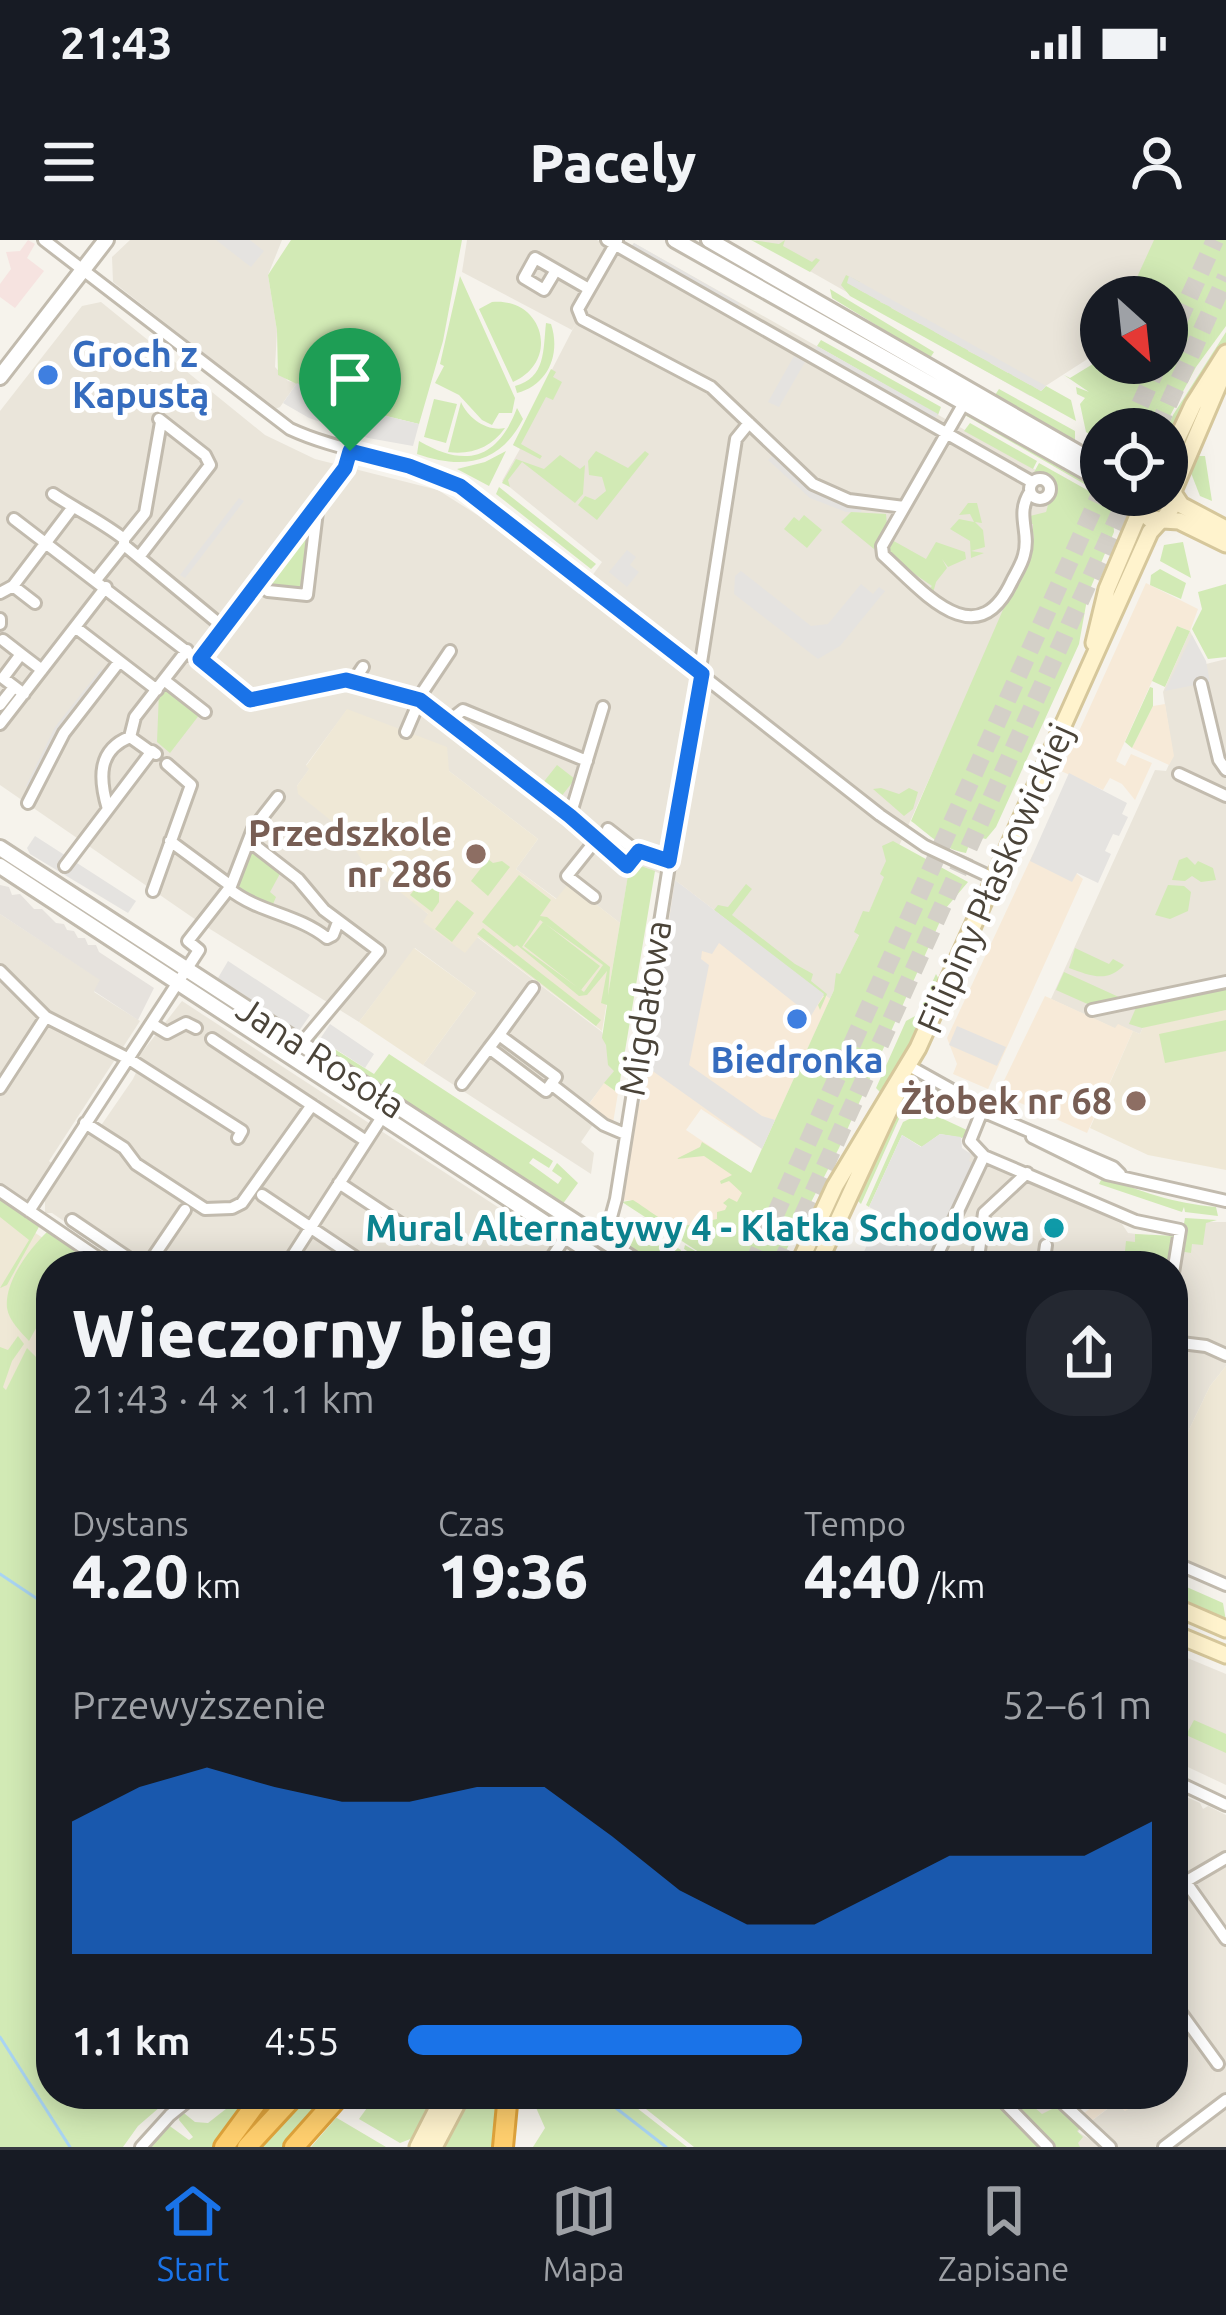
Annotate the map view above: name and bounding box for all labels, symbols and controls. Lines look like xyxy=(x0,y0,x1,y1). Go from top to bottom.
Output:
text: 21:43 xyxy=(60,17,173,68)
icon: menu xyxy=(36,129,102,195)
icon: person xyxy=(1124,129,1190,195)
text: Pacely xyxy=(530,132,696,192)
north arrow xyxy=(1080,276,1188,384)
map controls xyxy=(1080,276,1188,516)
pin xyxy=(299,328,401,451)
place label: Groch z Kapustą xyxy=(72,333,209,416)
icon: arrive xyxy=(317,346,383,412)
marker: Groch z Kapustą xyxy=(35,362,61,388)
button: locate xyxy=(1080,408,1188,516)
street label: Filipiny Płaskowickiej xyxy=(908,717,1081,1039)
place label: Przedszkole nr 286 xyxy=(248,812,452,894)
marker: Przedszkole nr 286 xyxy=(463,841,489,867)
street label: Migdałowa xyxy=(610,917,679,1099)
street label: Jana Rosoła xyxy=(230,987,413,1126)
marker: Biedronka xyxy=(784,1006,810,1032)
place label: Biedronka xyxy=(711,1039,883,1080)
place label: Żłobek nr 68 xyxy=(900,1080,1112,1121)
marker: Żłobek nr 68 xyxy=(1123,1088,1149,1114)
place label: Mural Alternatywy 4 - Klatka Schodowa xyxy=(365,1207,1030,1248)
marker: Mural Alternatywy 4 - Klatka Schodowa xyxy=(1041,1215,1067,1241)
button: share xyxy=(1026,1290,1152,1416)
text: Wieczorny bieg xyxy=(72,1295,555,1369)
text: 21:43 · 4 × 1.1 km xyxy=(72,1377,375,1420)
text: Dystans xyxy=(72,1505,189,1542)
text: Czas xyxy=(438,1505,505,1542)
text: Tempo xyxy=(804,1505,906,1542)
text: 4.20 xyxy=(72,1542,188,1609)
text: 19:36 xyxy=(438,1542,588,1609)
text: 4:40 xyxy=(804,1542,920,1609)
text: km xyxy=(188,1567,241,1604)
text: /km xyxy=(920,1567,985,1604)
text: Przewyższenie xyxy=(72,1683,326,1726)
text: 52–61 m xyxy=(1002,1683,1152,1726)
text: 1.1 km xyxy=(72,2019,190,2062)
text: 4:55 xyxy=(264,2019,340,2062)
tab: Start xyxy=(157,2178,229,2287)
tab: Mapa xyxy=(543,2178,625,2287)
tab: Zapisane xyxy=(938,2178,1069,2287)

